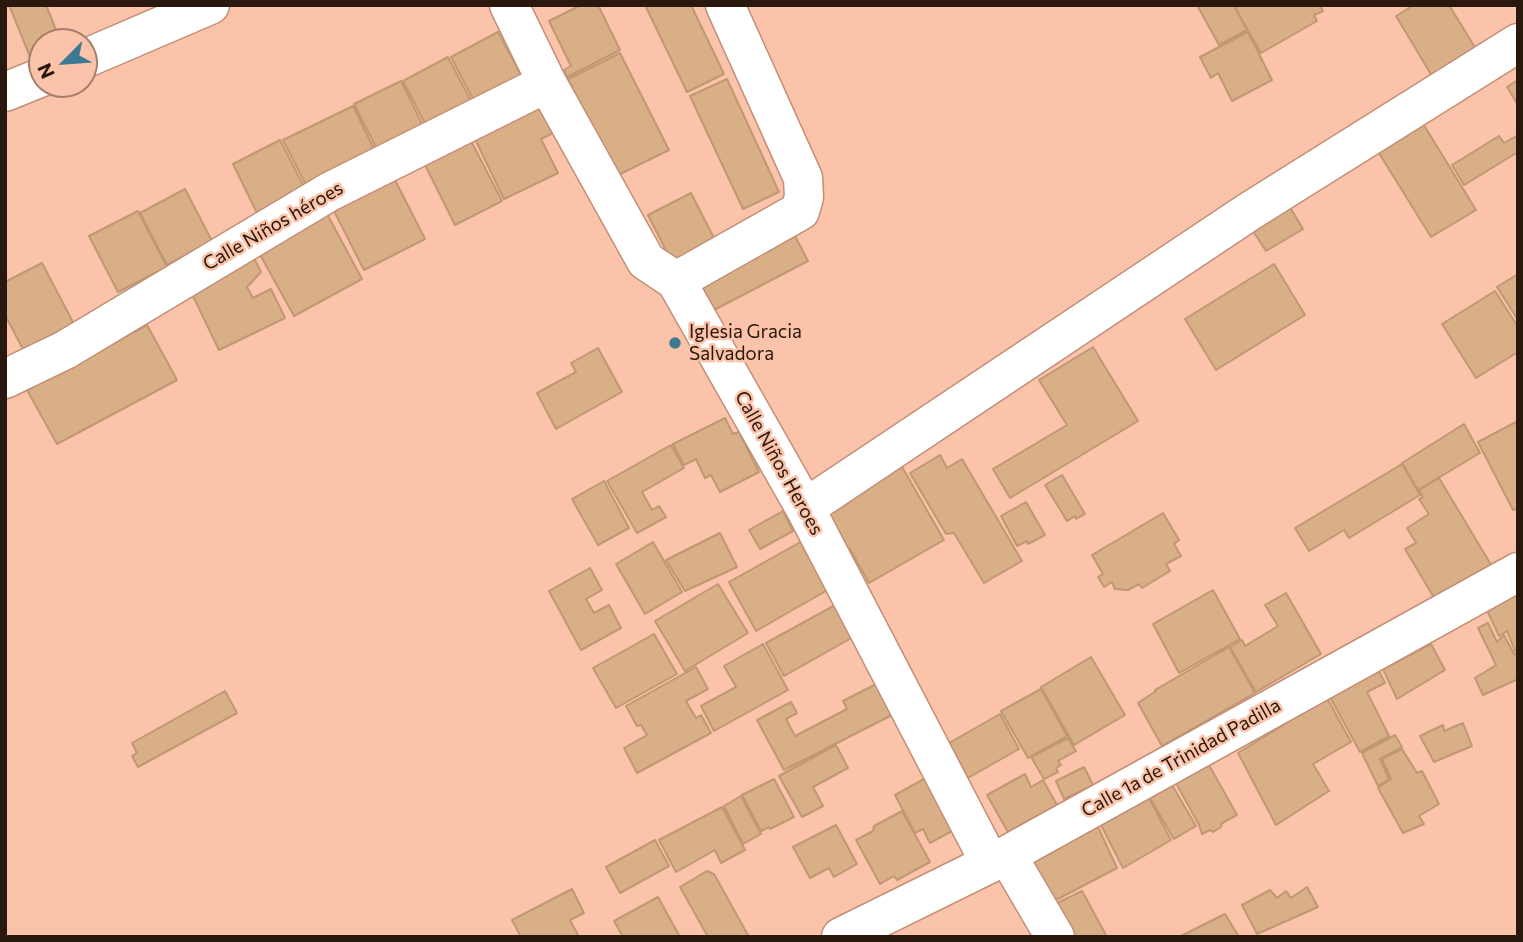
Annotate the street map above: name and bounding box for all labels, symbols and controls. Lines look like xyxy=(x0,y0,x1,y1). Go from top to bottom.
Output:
north arrow xyxy=(28,28,98,98)
text: N xyxy=(32,60,59,83)
street label: Calle Niños héroes xyxy=(199,177,347,275)
place label: Iglesia Gracia Salvadora xyxy=(689,321,802,365)
marker: Iglesia Gracia Salvadora xyxy=(667,335,683,351)
street label: Calle Niños Heroes xyxy=(730,387,828,539)
street label: Calle 1a de Trinidad Padilla xyxy=(1077,694,1285,822)

